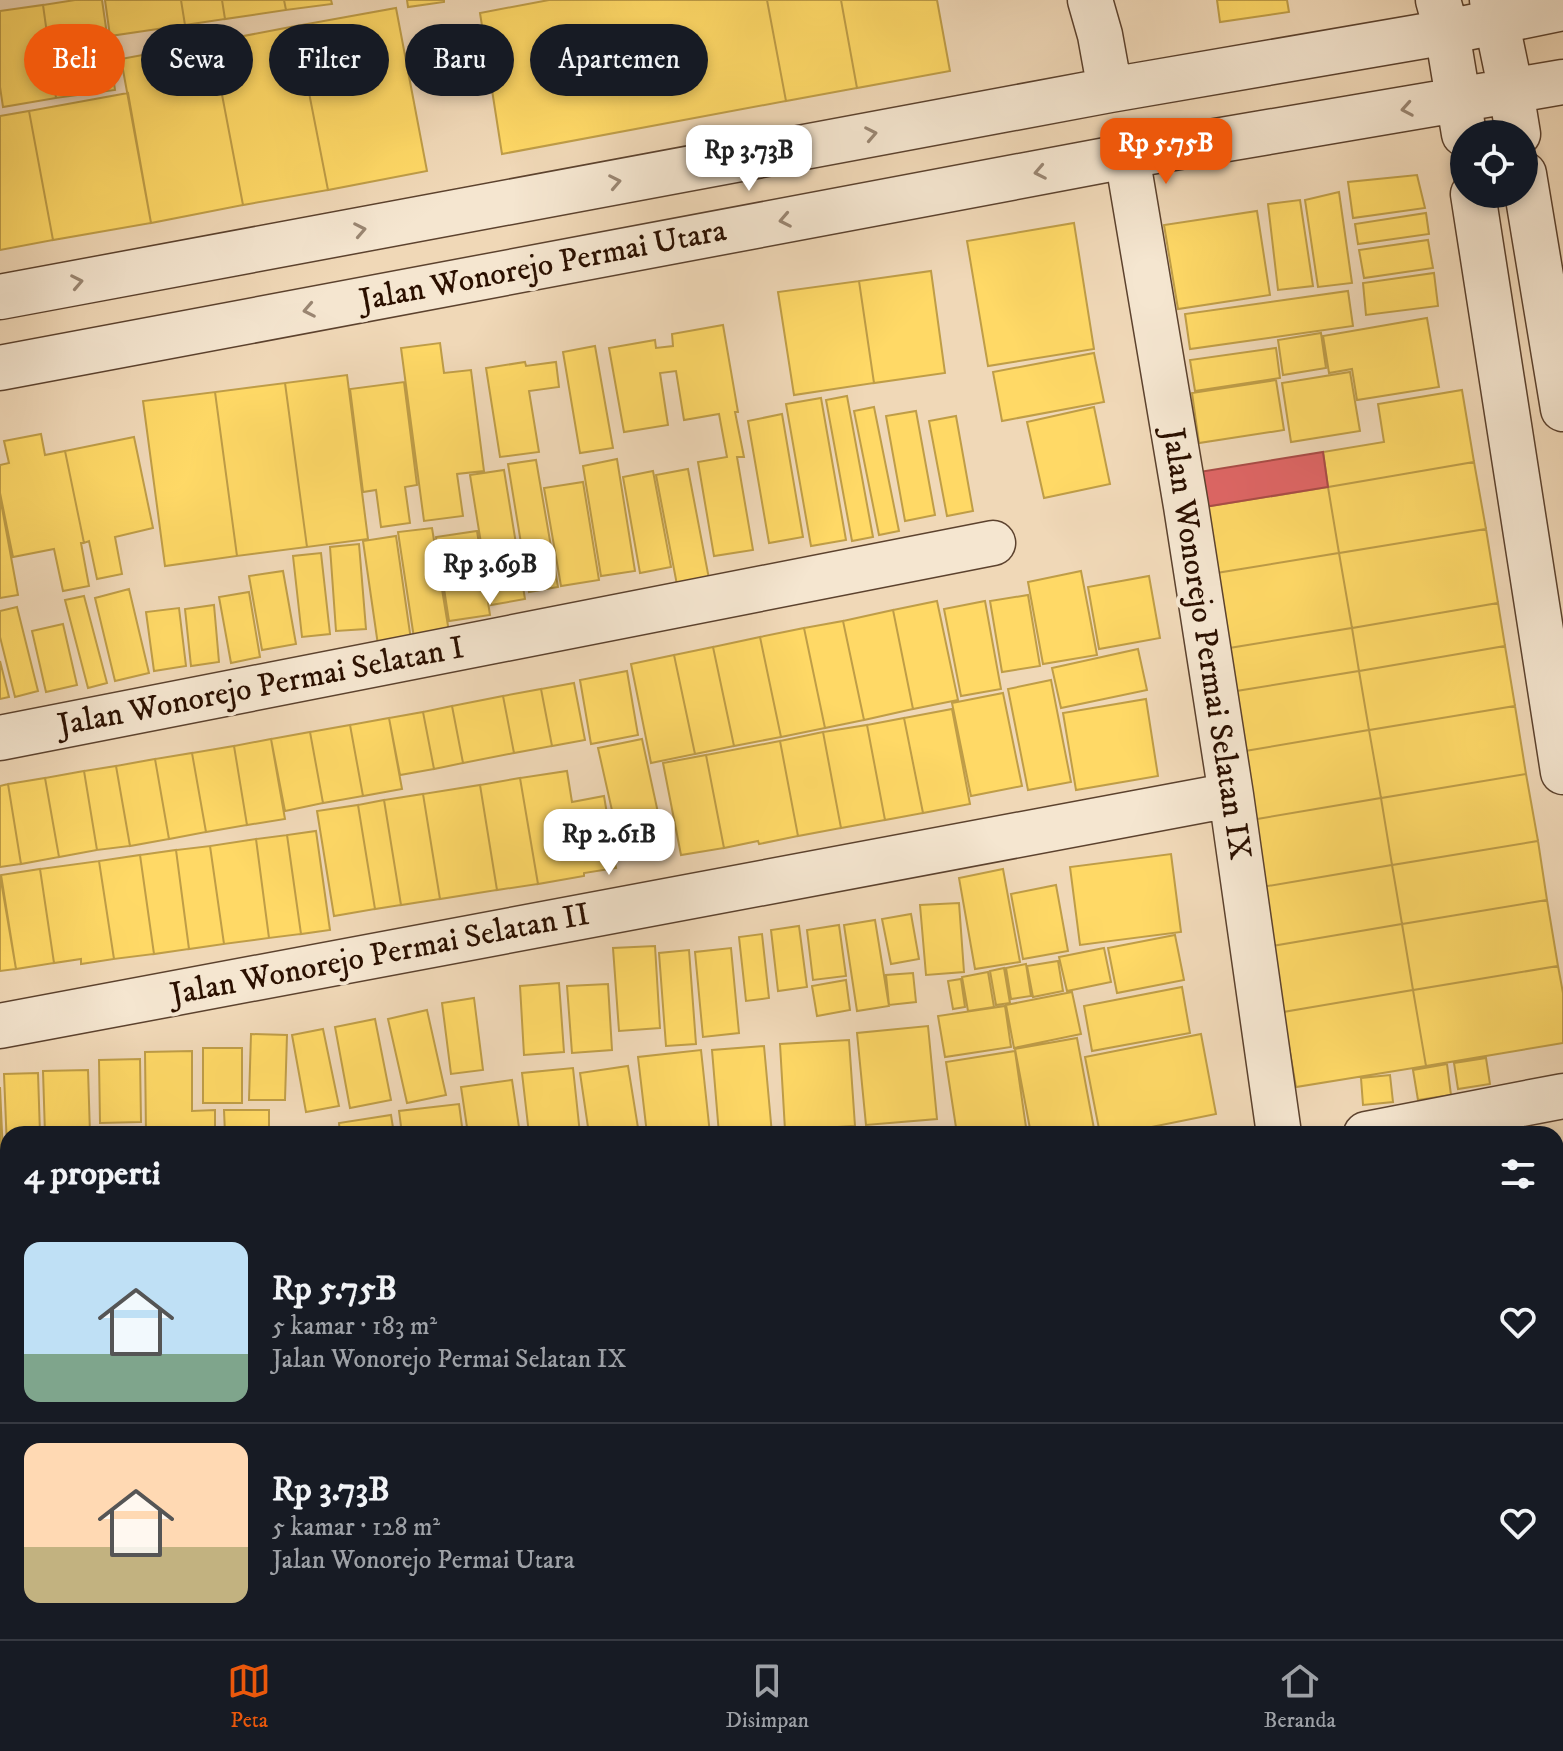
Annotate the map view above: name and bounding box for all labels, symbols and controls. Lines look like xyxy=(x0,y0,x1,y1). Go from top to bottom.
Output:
chip: Beli xyxy=(24,24,125,96)
chip: Sewa xyxy=(141,24,253,96)
chip: Filter xyxy=(269,24,389,96)
chip: Baru xyxy=(405,24,514,96)
chip: Apartemen xyxy=(530,24,708,96)
one-way arrow xyxy=(1400,99,1413,116)
pin: Rp 5.75B xyxy=(1083,118,1249,186)
map controls xyxy=(1450,120,1538,208)
button: locate xyxy=(1450,120,1538,208)
pin: Rp 3.73B xyxy=(666,125,832,193)
one-way arrow xyxy=(864,127,878,144)
text: Rp 5.75B xyxy=(1118,127,1214,160)
text: Rp 3.73B xyxy=(704,134,794,167)
one-way arrow xyxy=(1033,163,1047,180)
one-way arrow xyxy=(608,174,622,191)
street label: Jalan Wonorejo Permai Utara xyxy=(353,211,730,322)
one-way arrow xyxy=(778,211,791,228)
one-way arrow xyxy=(353,222,367,239)
one-way arrow xyxy=(70,275,83,292)
one-way arrow xyxy=(303,301,316,318)
street label: Jalan Wonorejo Permai Selatan IX xyxy=(1152,422,1260,863)
pin: Rp 3.69B xyxy=(407,539,573,607)
text: Rp 3.69B xyxy=(443,548,537,581)
street label: Jalan Wonorejo Permai Selatan I xyxy=(52,628,468,747)
pin: Rp 2.61B xyxy=(526,809,692,877)
text: Rp 2.61B xyxy=(562,818,656,851)
street label: Jalan Wonorejo Permai Selatan II xyxy=(164,895,593,1016)
icon: filters xyxy=(1496,1152,1540,1196)
text: 4 properti xyxy=(24,1153,160,1195)
text: Rp 5.75B xyxy=(272,1268,397,1310)
icon: home xyxy=(88,1274,184,1370)
icon: heart xyxy=(1496,1300,1540,1344)
text: 5 kamar · 183 m² xyxy=(272,1310,437,1343)
text: Jalan Wonorejo Permai Selatan IX xyxy=(272,1343,626,1376)
text: Rp 3.73B xyxy=(272,1469,390,1511)
icon: home xyxy=(88,1475,184,1571)
icon: heart xyxy=(1496,1501,1540,1545)
text: 5 kamar · 128 m² xyxy=(272,1511,440,1544)
text: Jalan Wonorejo Permai Utara xyxy=(272,1544,575,1577)
tab: Peta xyxy=(227,1659,271,1734)
tab: Disimpan xyxy=(726,1659,809,1734)
tab: Beranda xyxy=(1263,1659,1336,1734)

